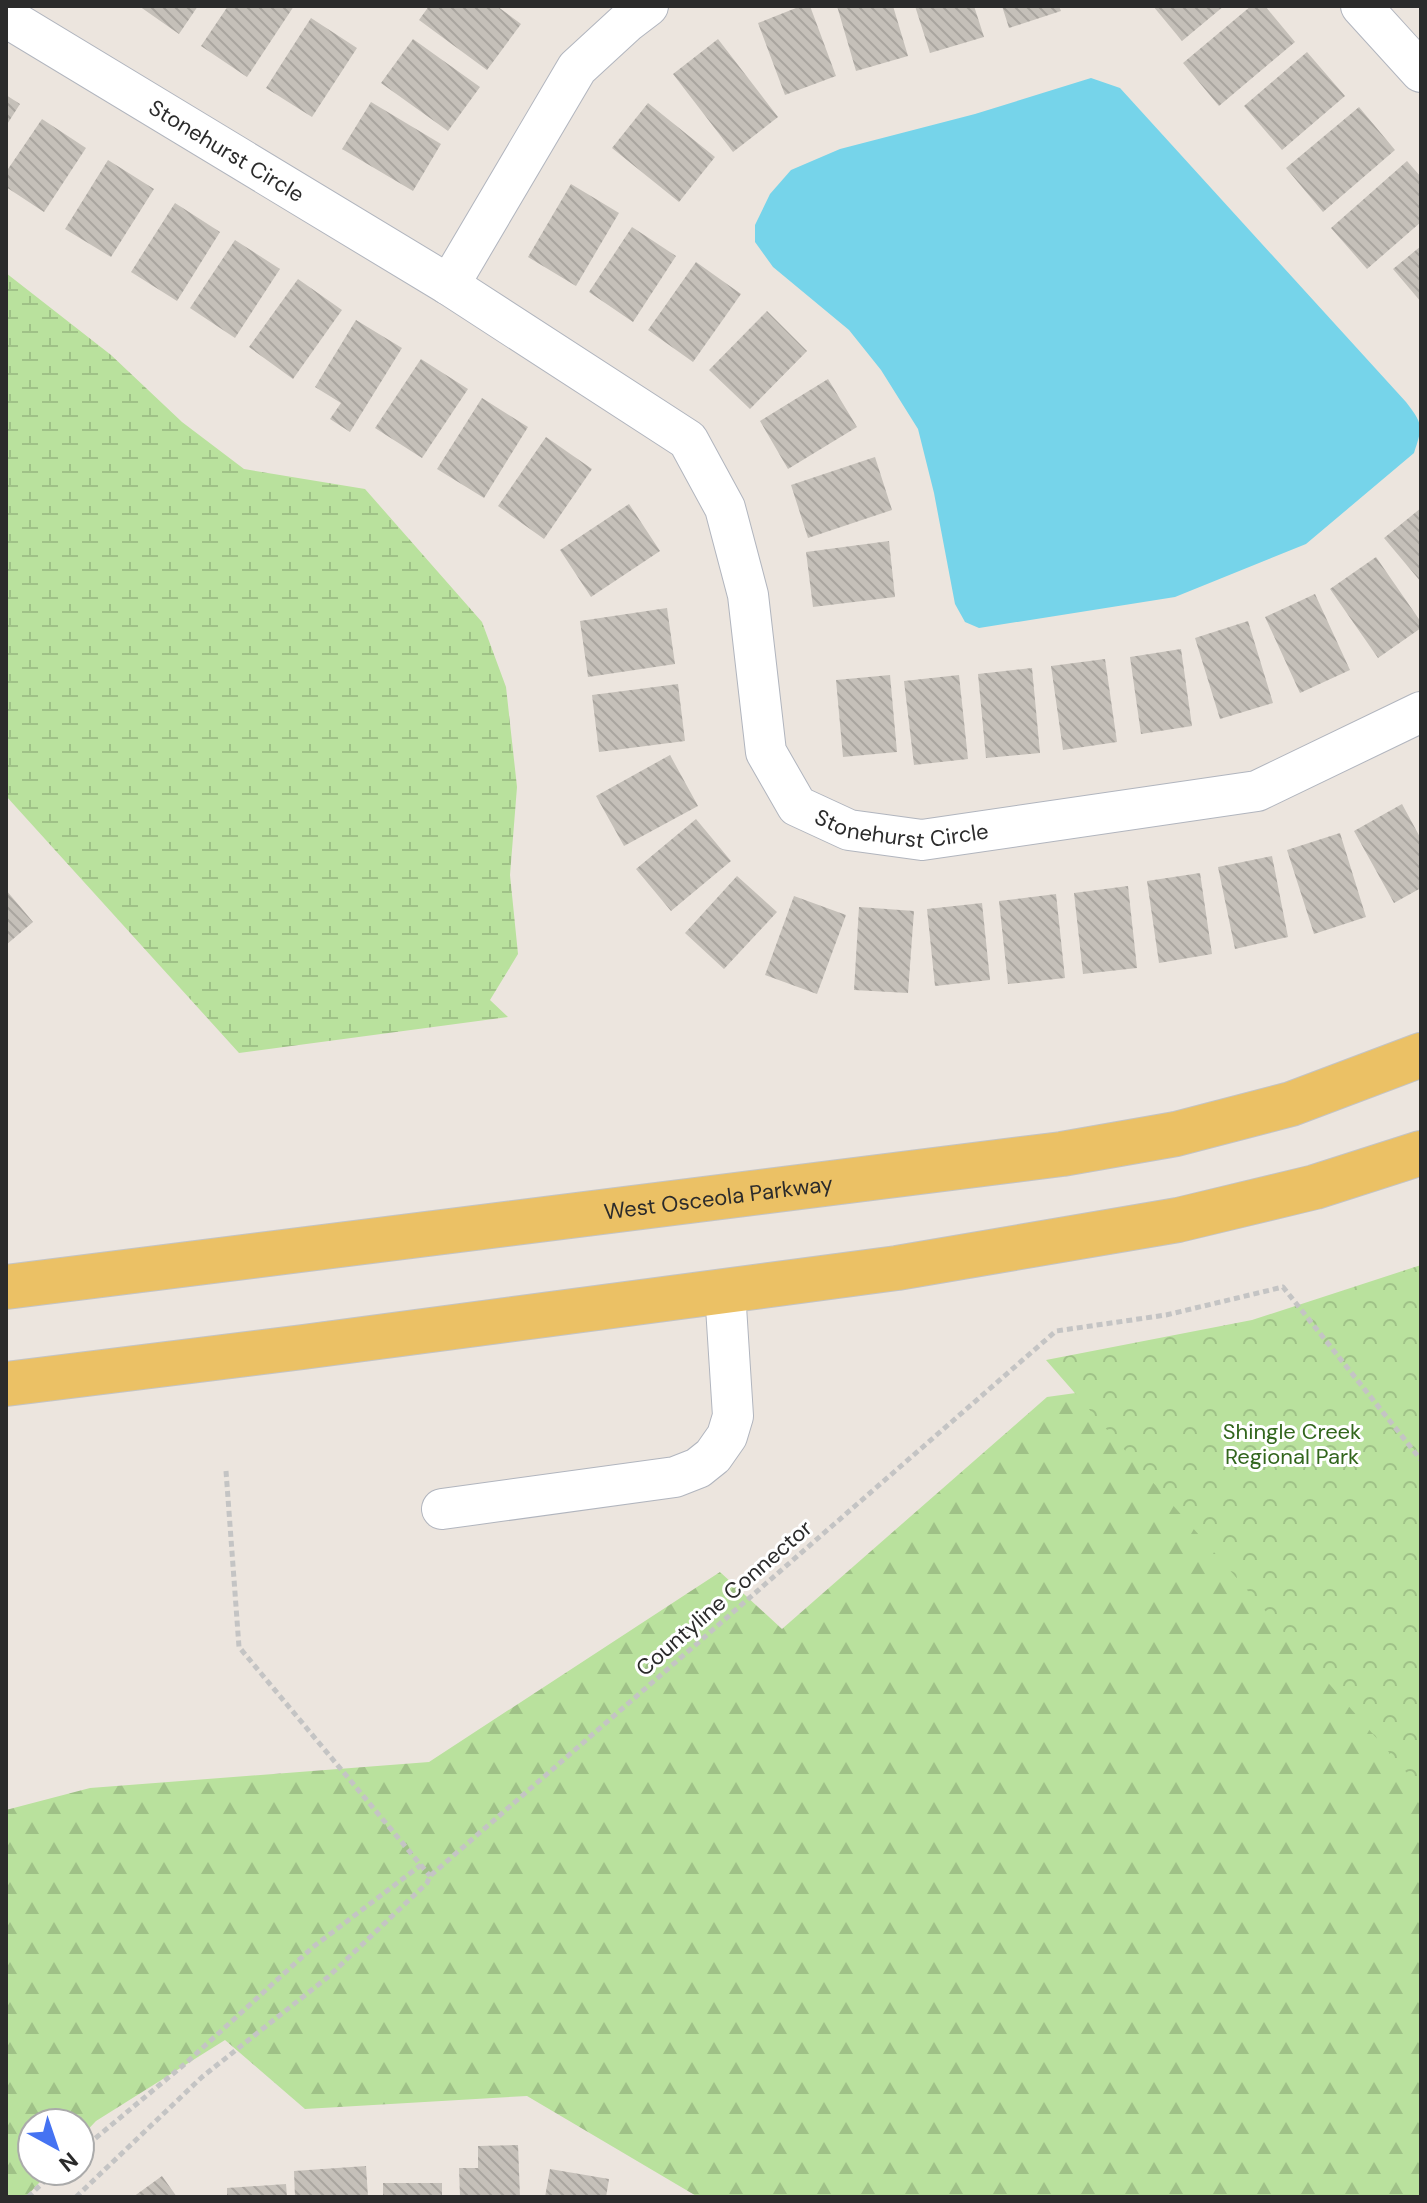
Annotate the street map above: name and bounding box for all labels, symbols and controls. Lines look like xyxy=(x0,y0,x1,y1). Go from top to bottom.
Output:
street label: Stonehurst Circle xyxy=(144,92,310,209)
street label: Stonehurst Circle xyxy=(810,802,990,855)
street label: West Osceola Parkway xyxy=(602,1168,834,1226)
park label: Shingle Creek Regional Park xyxy=(1223,1417,1361,1471)
street label: Countyline Connector xyxy=(630,1513,818,1683)
north arrow xyxy=(16,2107,96,2187)
text: N xyxy=(53,2146,84,2178)

